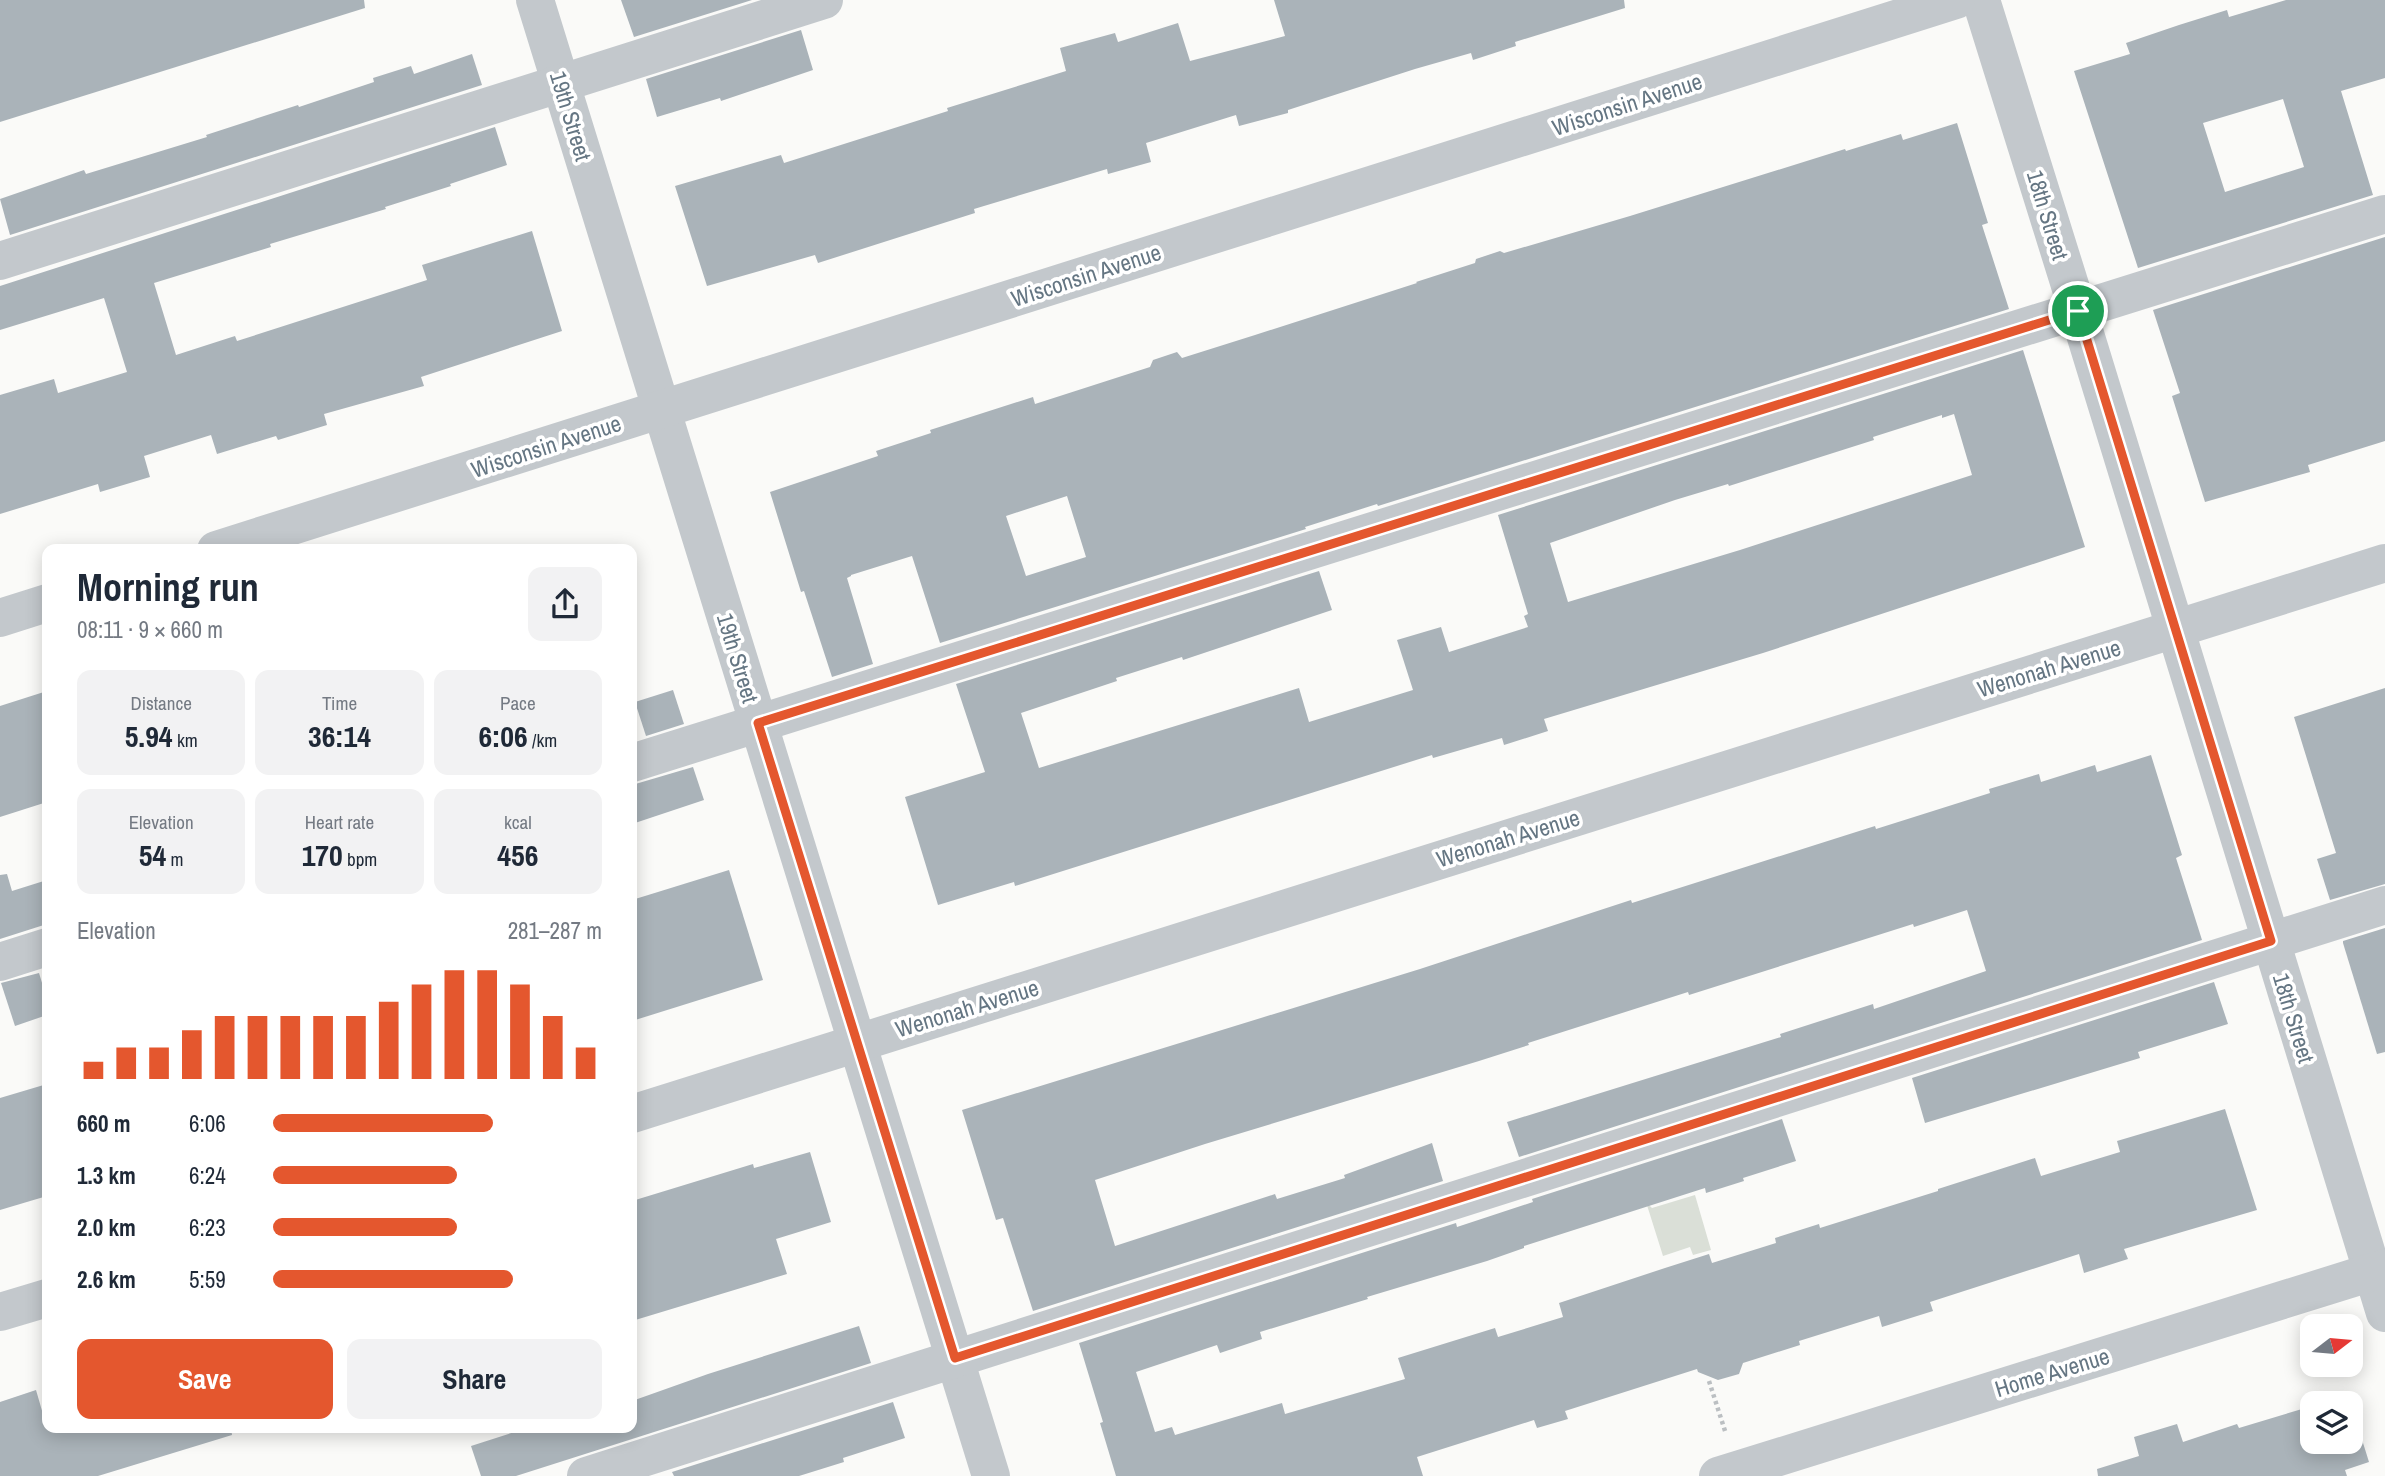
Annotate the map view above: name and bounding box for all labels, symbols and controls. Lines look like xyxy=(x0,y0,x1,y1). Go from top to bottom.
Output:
street label: Wisconsin Avenue xyxy=(1548,65,1706,143)
street label: 19th Street xyxy=(543,67,599,165)
street label: 18th Street xyxy=(2020,166,2076,264)
street label: Wisconsin Avenue xyxy=(1007,236,1165,314)
pin xyxy=(2048,281,2108,341)
icon: arrive xyxy=(2059,292,2097,330)
street label: Wisconsin Avenue xyxy=(467,407,625,485)
text: Morning run xyxy=(77,562,259,613)
button: share xyxy=(528,567,602,641)
street label: 19th Street xyxy=(710,609,766,707)
text: 08:11 · 9 × 660 m xyxy=(77,614,223,645)
street label: Wenonah Avenue xyxy=(1974,632,2124,704)
text: Distance xyxy=(130,690,192,716)
text: Time xyxy=(322,690,357,716)
text: Pace xyxy=(500,690,536,716)
text: 5.94 xyxy=(125,716,173,756)
text: 36:14 xyxy=(308,716,371,756)
text: 6:06 xyxy=(478,716,528,756)
text: km xyxy=(173,727,198,753)
text: /km xyxy=(528,727,557,753)
street label: Wenonah Avenue xyxy=(1433,802,1583,874)
text: Elevation xyxy=(129,809,194,835)
text: Heart rate xyxy=(305,809,374,835)
text: kcal xyxy=(504,809,532,835)
text: 54 xyxy=(139,835,166,875)
text: 170 xyxy=(302,835,343,875)
text: 456 xyxy=(497,835,538,875)
text: m xyxy=(166,846,184,872)
text: bpm xyxy=(343,846,377,872)
text: Elevation xyxy=(77,915,156,946)
text: 281–287 m xyxy=(508,915,602,946)
street label: 18th Street xyxy=(2266,969,2322,1067)
street label: Wenonah Avenue xyxy=(892,972,1042,1044)
text: 660 m xyxy=(77,1108,130,1139)
text: 6:06 xyxy=(189,1108,226,1139)
text: 1.3 km xyxy=(77,1160,136,1191)
text: 6:24 xyxy=(189,1160,226,1191)
text: 2.0 km xyxy=(77,1212,136,1243)
text: 6:23 xyxy=(189,1212,226,1243)
text: 2.6 km xyxy=(77,1264,136,1295)
text: 5:59 xyxy=(189,1264,226,1295)
north arrow xyxy=(2300,1314,2362,1377)
map controls xyxy=(2300,1314,2363,1454)
button: Save xyxy=(77,1339,333,1419)
button: Share xyxy=(347,1339,602,1419)
street label: Home Avenue xyxy=(1991,1340,2113,1404)
button: layers xyxy=(2300,1391,2363,1454)

